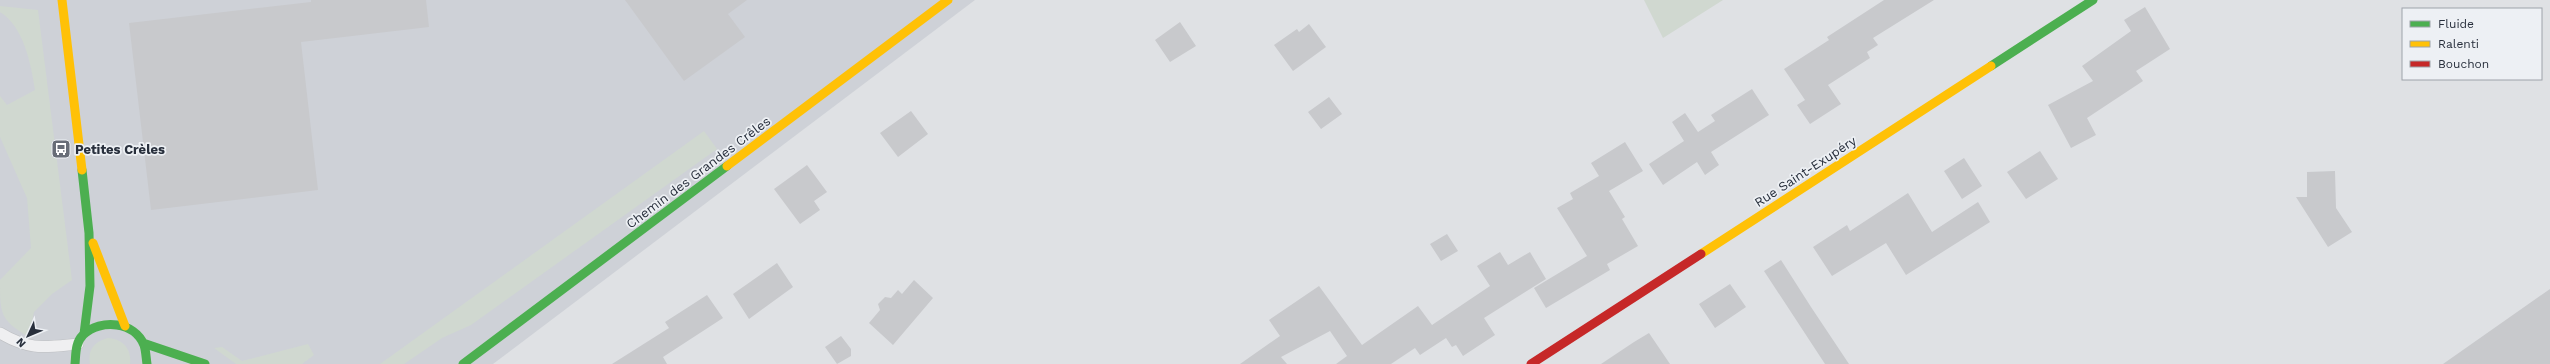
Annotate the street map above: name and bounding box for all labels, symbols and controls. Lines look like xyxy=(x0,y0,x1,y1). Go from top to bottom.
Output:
legend xyxy=(2402,8,2542,80)
text: Fluide xyxy=(2438,17,2474,31)
text: Ralenti xyxy=(2438,37,2479,51)
text: Bouchon xyxy=(2438,57,2489,71)
street label: Chemin des Grandes Crêles xyxy=(623,113,773,231)
street label: Rue Saint-Exupéry xyxy=(1752,133,1859,210)
bus stop icon: Petites Crèles xyxy=(50,138,72,160)
place label: Petites Crèles xyxy=(75,142,165,157)
north arrow xyxy=(8,316,48,356)
text: N xyxy=(14,335,29,350)

